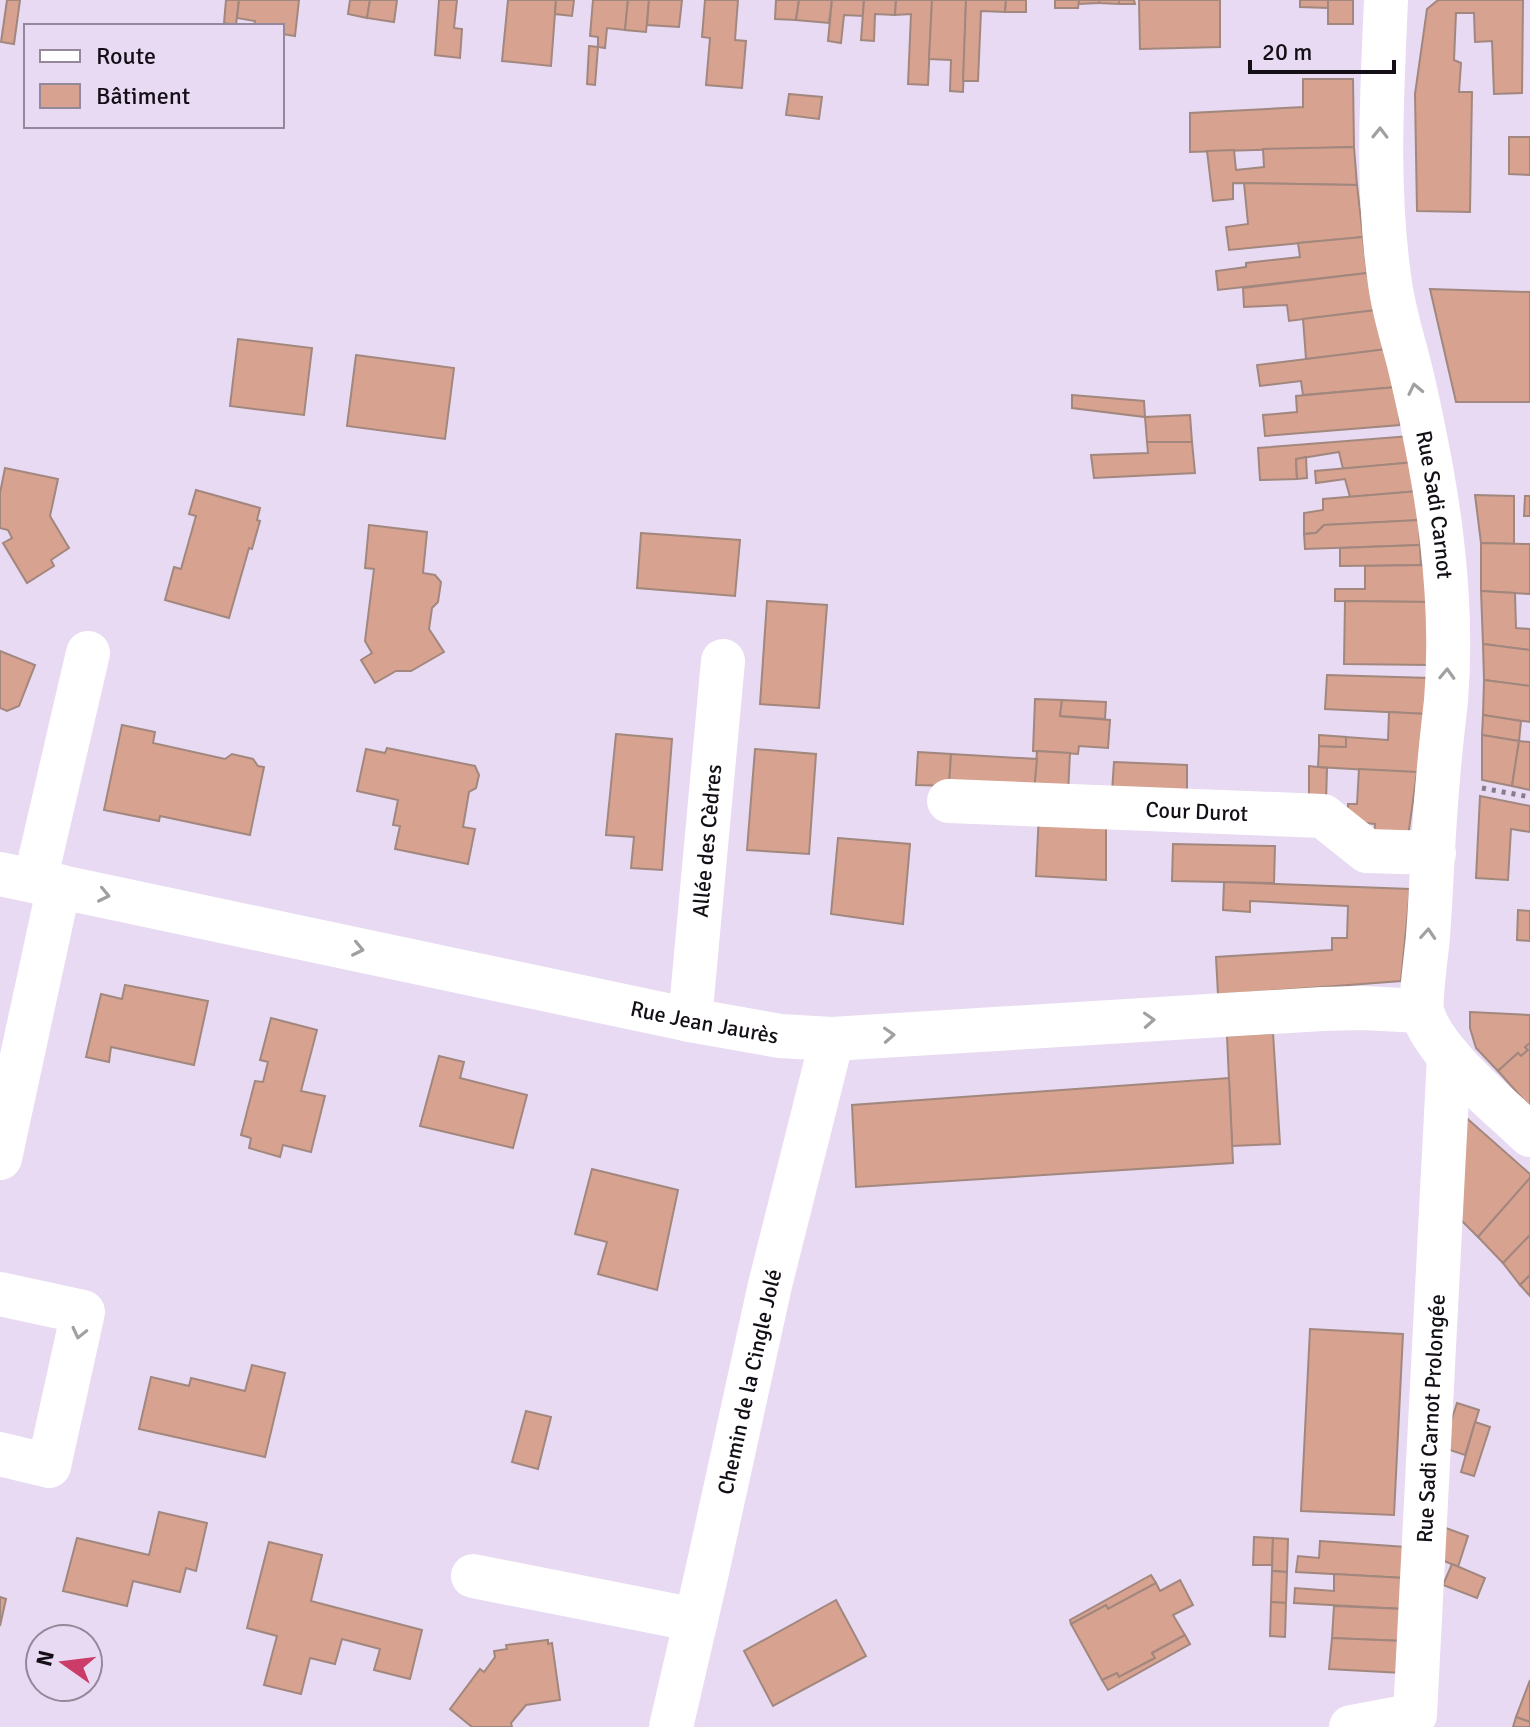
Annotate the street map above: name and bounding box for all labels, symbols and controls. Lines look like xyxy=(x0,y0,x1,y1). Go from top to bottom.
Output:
legend xyxy=(24,24,284,128)
scale bar xyxy=(1250,24,1394,74)
text: 20 m xyxy=(1262,37,1312,67)
text: Route xyxy=(96,41,156,71)
text: Bâtiment xyxy=(96,81,190,111)
one-way arrow xyxy=(1372,126,1389,139)
one-way arrow xyxy=(1407,383,1424,396)
street label: Rue Sadi Carnot xyxy=(1410,428,1459,580)
one-way arrow xyxy=(1438,667,1455,680)
street label: Allée des Cèdres xyxy=(686,763,727,919)
street label: Cour Durot xyxy=(1145,796,1249,827)
one-way arrow xyxy=(97,886,110,903)
one-way arrow xyxy=(1419,927,1436,940)
one-way arrow xyxy=(351,940,364,957)
street label: Rue Jean Jaurès xyxy=(628,995,781,1050)
one-way arrow xyxy=(1143,1011,1156,1028)
one-way arrow xyxy=(883,1027,896,1044)
street label: Chemin de la Cingle Jolé xyxy=(711,1266,788,1497)
street label: Rue Sadi Carnot Prolongée xyxy=(1411,1293,1451,1544)
one-way arrow xyxy=(71,1325,88,1339)
north arrow xyxy=(24,1623,104,1703)
text: N xyxy=(30,1648,60,1669)

